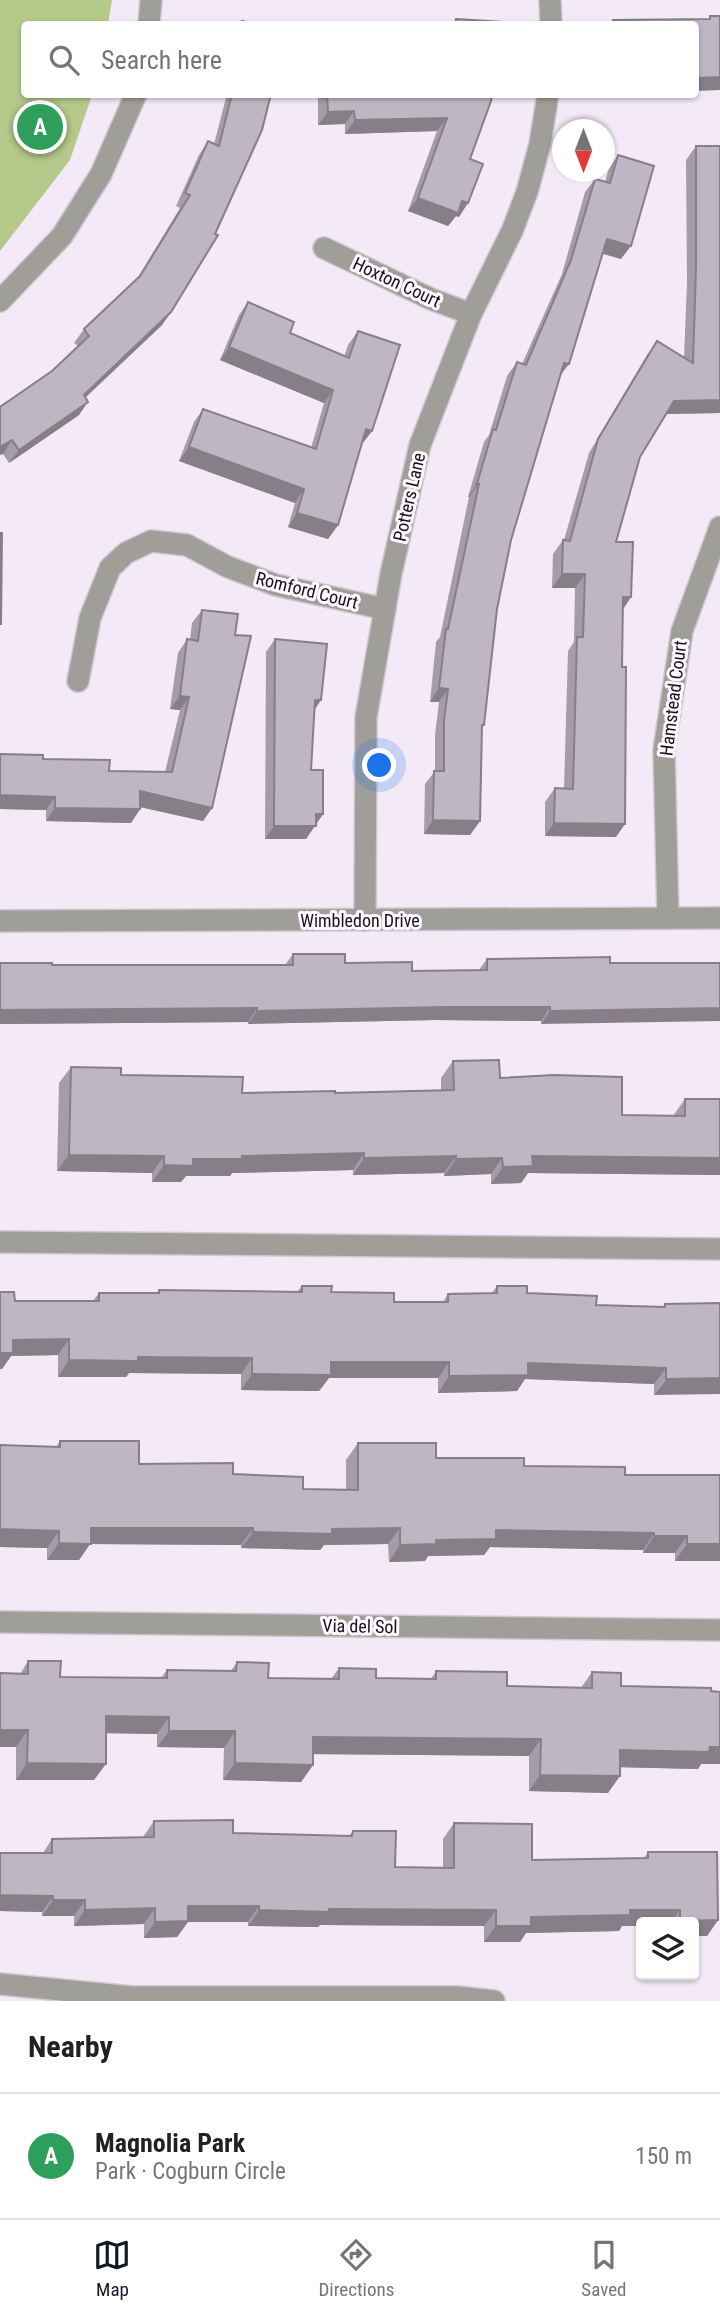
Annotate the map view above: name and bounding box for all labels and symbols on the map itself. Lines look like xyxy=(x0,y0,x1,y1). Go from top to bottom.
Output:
pin: A xyxy=(17,101,63,153)
north arrow xyxy=(552,119,615,182)
street label: Hoxton Court xyxy=(350,253,444,311)
street label: Potters Lane xyxy=(389,451,429,543)
street label: Romford Court xyxy=(254,567,360,613)
street label: Hamstead Court xyxy=(655,639,691,757)
your location xyxy=(362,748,396,782)
street label: Wimbledon Drive xyxy=(300,910,420,931)
street label: Via del Sol xyxy=(322,1615,398,1637)

